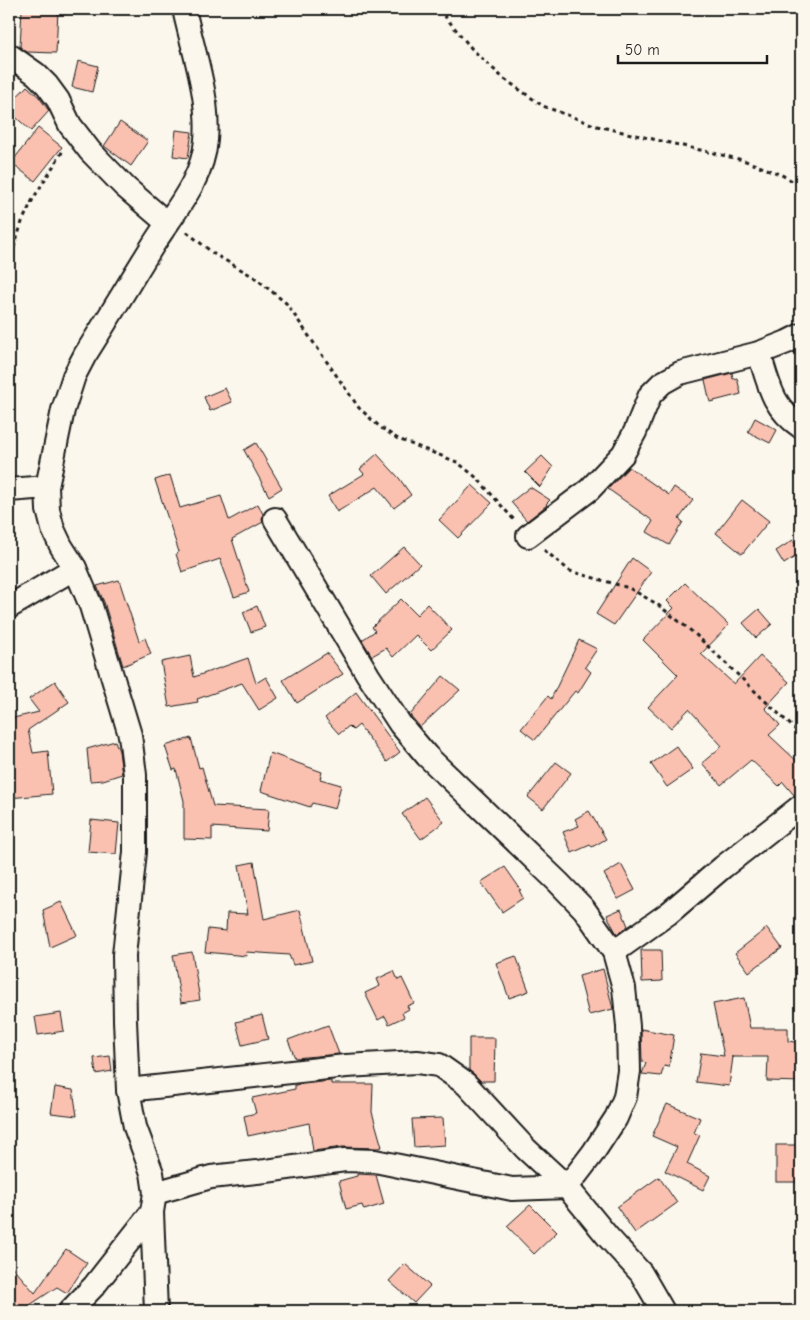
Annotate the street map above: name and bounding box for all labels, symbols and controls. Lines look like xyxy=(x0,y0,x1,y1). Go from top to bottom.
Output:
scale bar xyxy=(618,32,766,64)
text: 50 m xyxy=(625,41,660,59)

